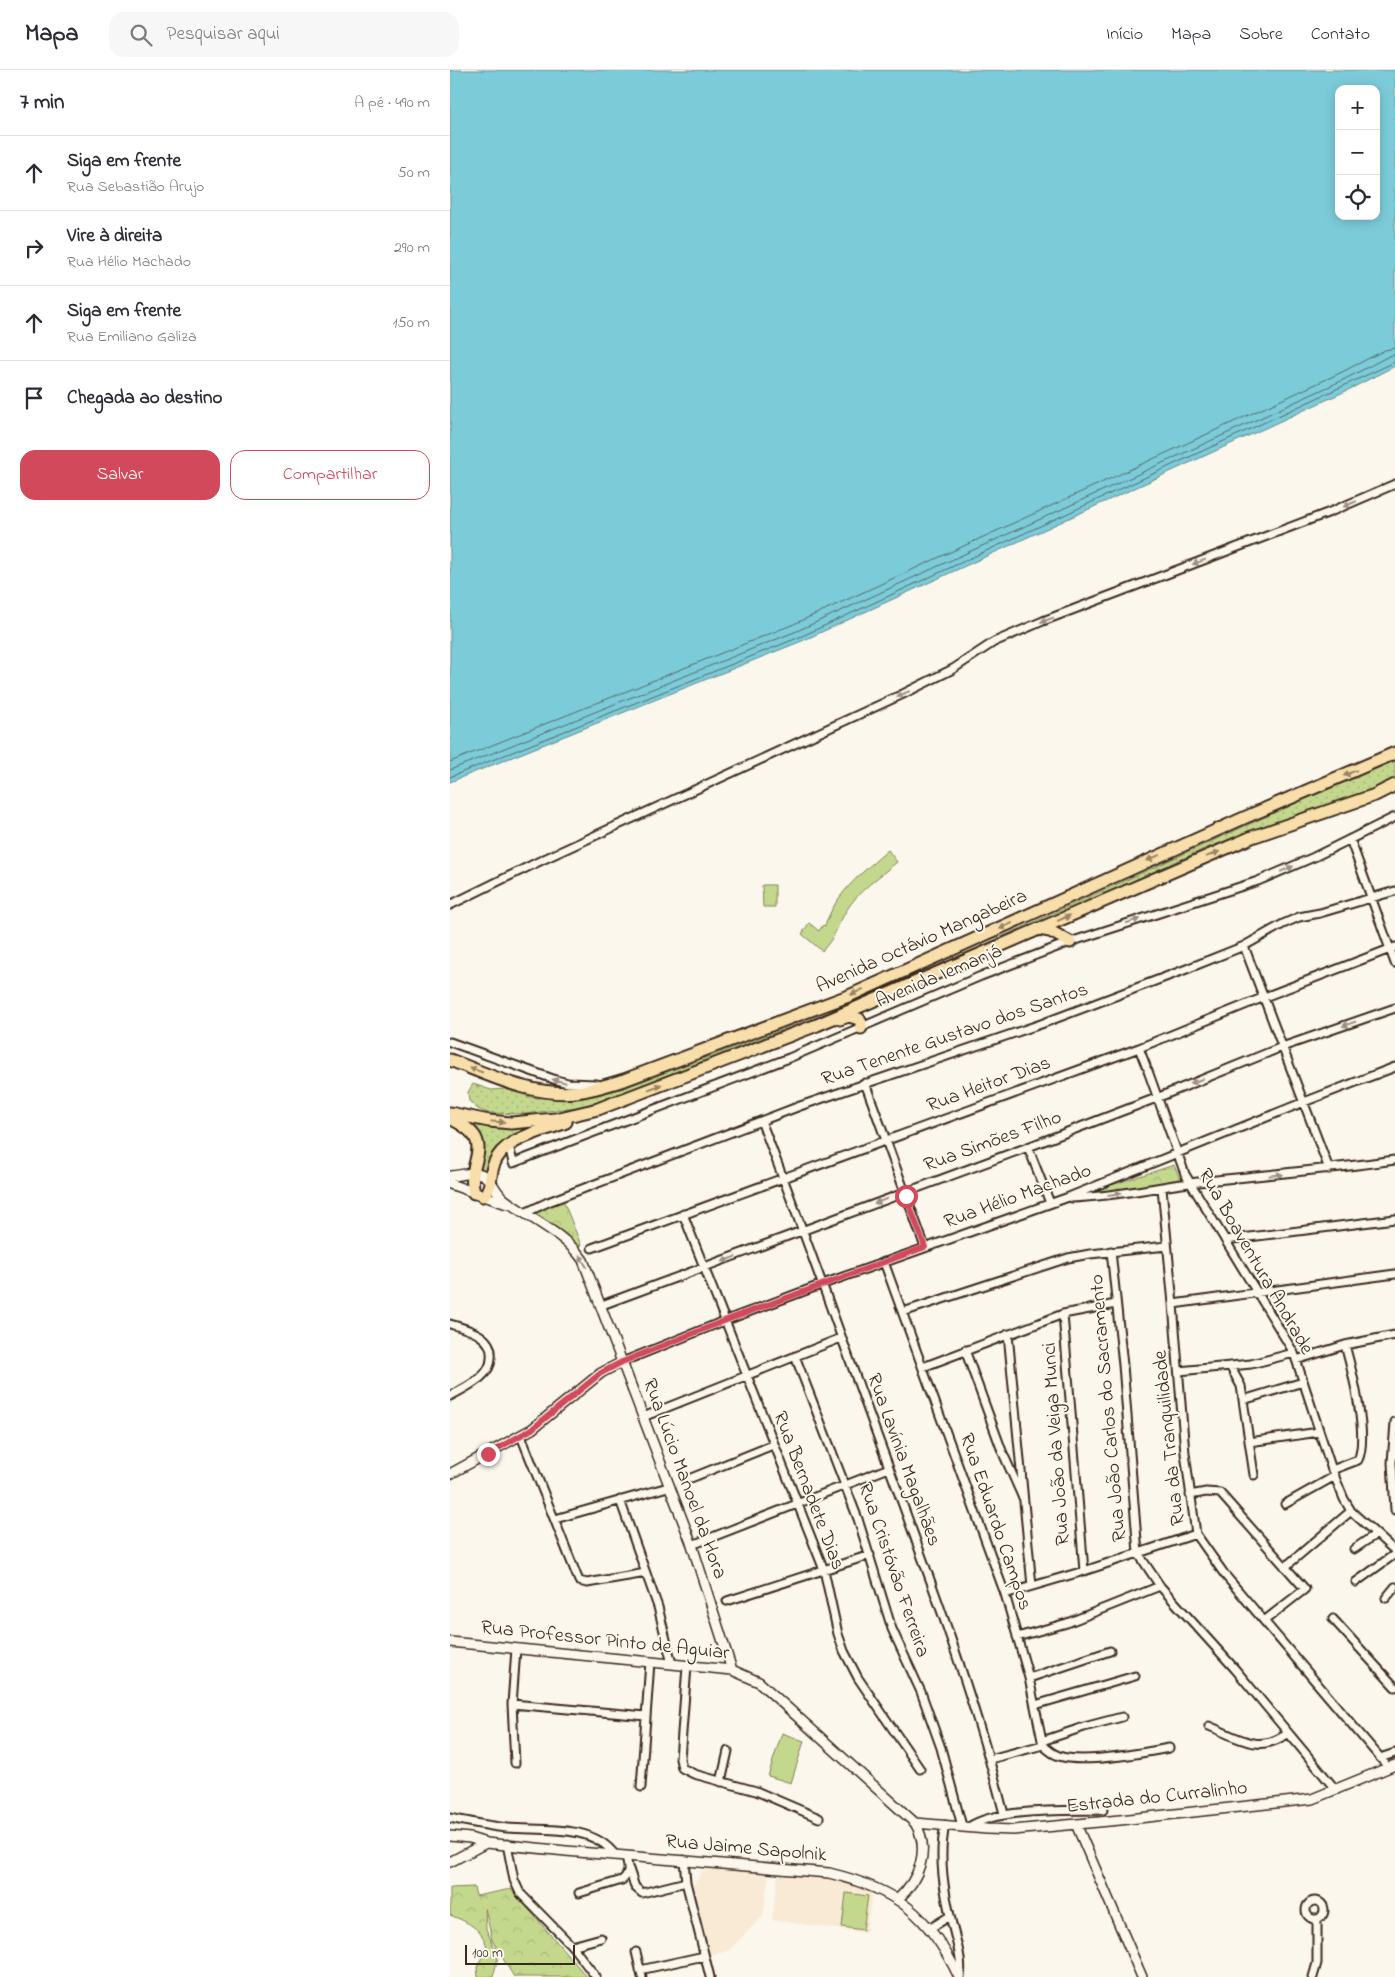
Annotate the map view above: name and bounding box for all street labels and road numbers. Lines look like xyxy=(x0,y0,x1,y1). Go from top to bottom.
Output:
street label: Avenida Octávio Mangabeira xyxy=(812,882,1033,1003)
street label: Avenida Iemanjá xyxy=(872,937,1006,1017)
street label: Rua Tenente Gustavo dos Santos xyxy=(818,976,1092,1094)
street label: Rua Heitor Dias xyxy=(923,1049,1055,1121)
street label: Rua Simões Filho xyxy=(920,1104,1066,1180)
street label: Rua Hélio Machado xyxy=(940,1157,1096,1237)
street label: Rua Boaventura Andrade xyxy=(1190,1163,1320,1361)
street label: Rua João Carlos do Sacramento xyxy=(1083,1273,1135,1543)
street label: Rua João da Veiga Munci xyxy=(1035,1341,1080,1547)
street label: Rua da Tranquilidade xyxy=(1146,1349,1194,1527)
street label: Rua Lavínia Magalhães xyxy=(857,1370,948,1551)
street label: Rua Lúcio Manoel da Hora xyxy=(634,1375,734,1583)
street label: Rua Bernadete Dias xyxy=(764,1408,852,1574)
street label: Rua Eduardo Campos xyxy=(951,1430,1039,1614)
street label: Rua Cristóvão Ferreira xyxy=(849,1479,937,1661)
street label: Rua Professor Pinto de Aguiar xyxy=(479,1614,732,1670)
street label: Estrada do Curralinho xyxy=(1065,1774,1249,1822)
street label: Rua Jaime Sapolnik xyxy=(664,1828,828,1871)

